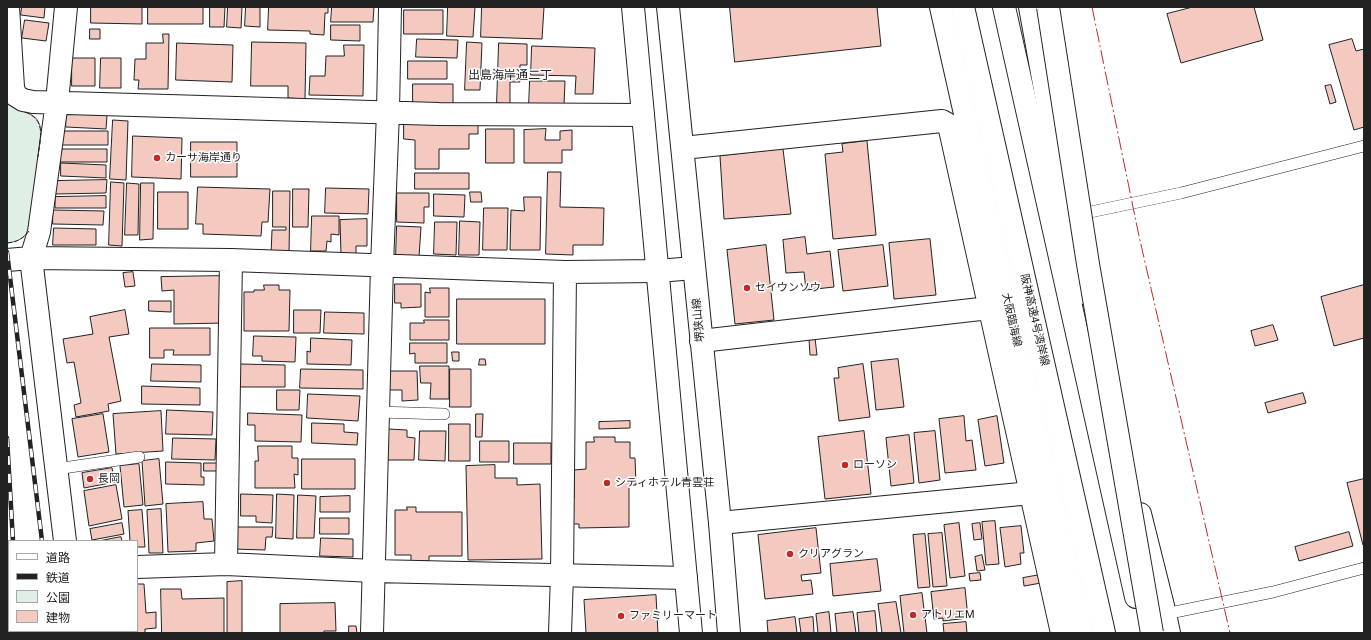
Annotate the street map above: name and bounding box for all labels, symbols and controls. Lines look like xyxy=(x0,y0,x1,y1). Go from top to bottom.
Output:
district label: 出島海岸通二丁 xyxy=(468,69,552,83)
place label: カーサ海岸通り xyxy=(165,151,242,165)
marker: カーサ海岸通り xyxy=(152,153,162,163)
street label: 阪神高速4号湾岸線 xyxy=(1017,273,1051,367)
place label: セイウンソウ xyxy=(755,281,821,295)
marker: セイウンソウ xyxy=(742,283,752,293)
street label: 大阪臨海線 xyxy=(998,292,1024,348)
street label: 堺狭山線 xyxy=(691,298,707,342)
place label: ローソン xyxy=(853,458,897,472)
marker: ローソン xyxy=(840,460,850,470)
place label: 長岡 xyxy=(98,472,120,486)
marker: 長岡 xyxy=(85,474,95,484)
place label: シティホテル青雲荘 xyxy=(615,476,714,490)
marker: シティホテル青雲荘 xyxy=(602,478,612,488)
legend xyxy=(8,540,138,632)
place label: クリアグラン xyxy=(798,547,864,561)
marker: クリアグラン xyxy=(785,549,795,559)
text: 道路 xyxy=(46,551,70,565)
text: 鉄道 xyxy=(46,571,70,585)
text: 公園 xyxy=(46,591,70,605)
place label: アトリエM xyxy=(921,608,975,622)
place label: ファミリーマート xyxy=(629,609,717,623)
marker: アトリエM xyxy=(908,610,918,620)
text: 建物 xyxy=(46,611,70,625)
marker: ファミリーマート xyxy=(616,611,626,621)

